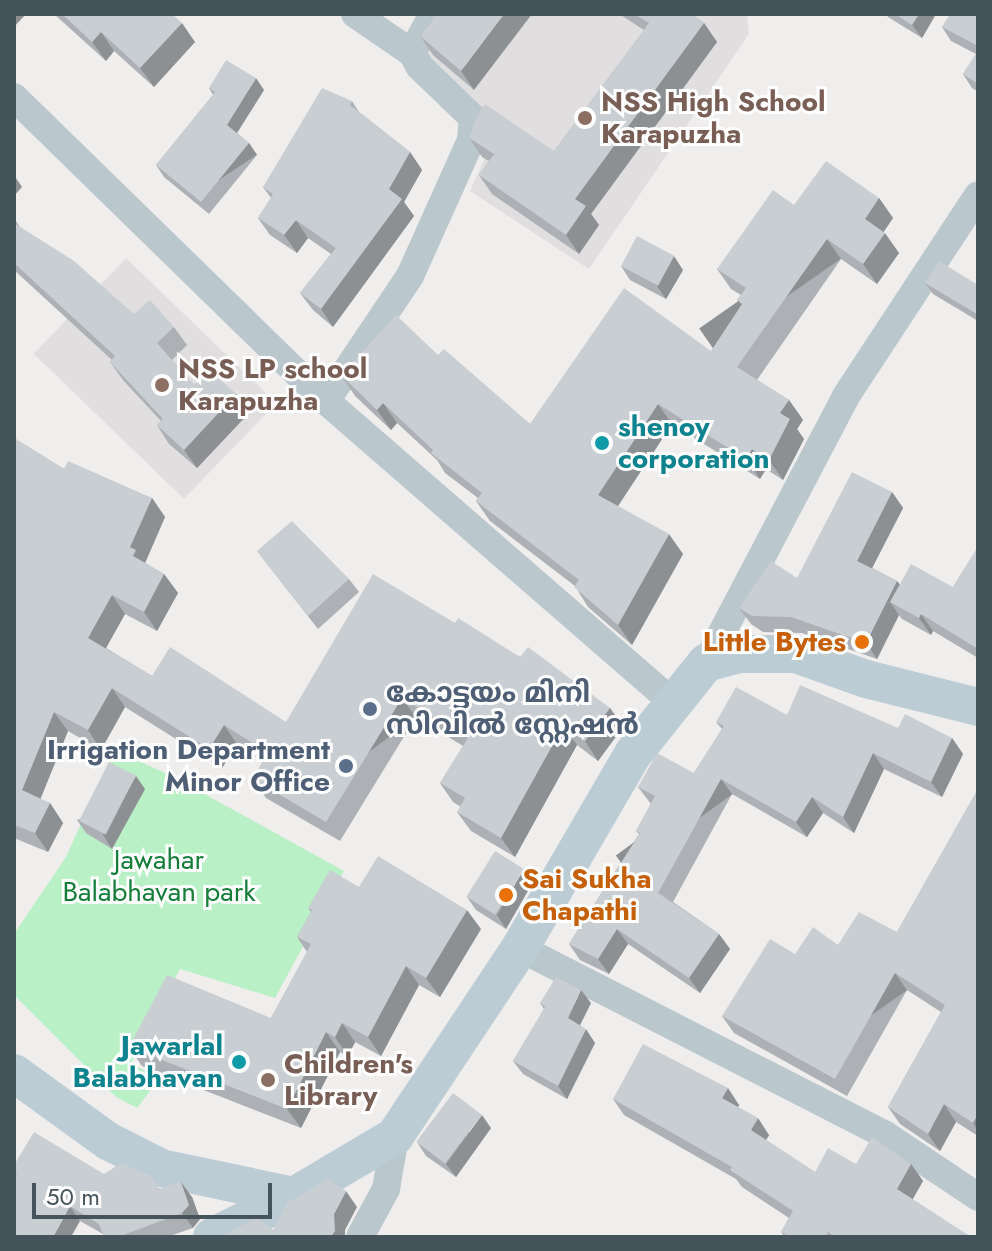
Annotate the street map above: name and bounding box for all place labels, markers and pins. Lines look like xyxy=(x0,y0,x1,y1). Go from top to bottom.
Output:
place label: NSS High School Karapuzha xyxy=(601,85,826,151)
marker: NSS High School Karapuzha xyxy=(576,109,594,127)
place label: NSS LP school Karapuzha xyxy=(178,352,367,418)
marker: NSS LP school Karapuzha xyxy=(153,376,171,394)
place label: shenoy corporation xyxy=(618,410,770,476)
marker: shenoy corporation xyxy=(593,434,611,452)
place label: Little Bytes xyxy=(703,625,846,659)
marker: Little Bytes xyxy=(853,633,871,651)
place label: കോട്ടയം മിനി സിവിൽ സ്റ്റേഷൻ xyxy=(386,676,639,742)
marker: കോട്ടയം മിനി സിവിൽ സ്റ്റേഷൻ xyxy=(361,700,379,718)
place label: Irrigation Department Minor Office xyxy=(47,733,330,799)
marker: Irrigation Department Minor Office xyxy=(337,757,355,775)
place label: Sai Sukha Chapathi xyxy=(522,862,651,928)
marker: Sai Sukha Chapathi xyxy=(497,886,515,904)
place label: Jawarlal Balabhavan xyxy=(73,1029,223,1095)
place label: Children's Library xyxy=(284,1047,413,1113)
marker: Jawarlal Balabhavan xyxy=(230,1053,248,1071)
marker: Children's Library xyxy=(259,1071,277,1089)

